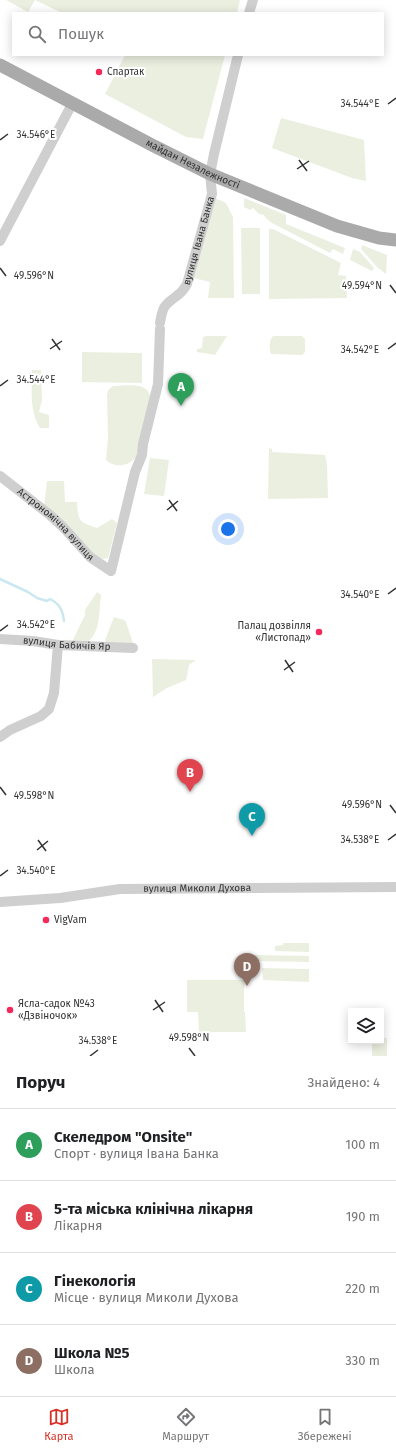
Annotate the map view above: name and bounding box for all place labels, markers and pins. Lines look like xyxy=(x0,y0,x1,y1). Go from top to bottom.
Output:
place label: Спартак xyxy=(107,66,145,78)
marker: Спартак xyxy=(94,67,104,77)
pin: A xyxy=(168,373,194,406)
place label: Палац дозвілля «Листопад» xyxy=(237,619,311,644)
marker: Палац дозвілля «Листопад» xyxy=(314,627,324,637)
pin: B xyxy=(177,759,203,792)
pin: C xyxy=(239,803,265,836)
place label: VigVam xyxy=(54,914,87,926)
marker: VigVam xyxy=(41,915,51,925)
pin: D xyxy=(234,953,260,986)
place label: Ясла-садок №43 «Дзвіночок» xyxy=(18,998,95,1022)
marker: Ясла-садок №43 «Дзвіночок» xyxy=(5,1005,15,1015)

